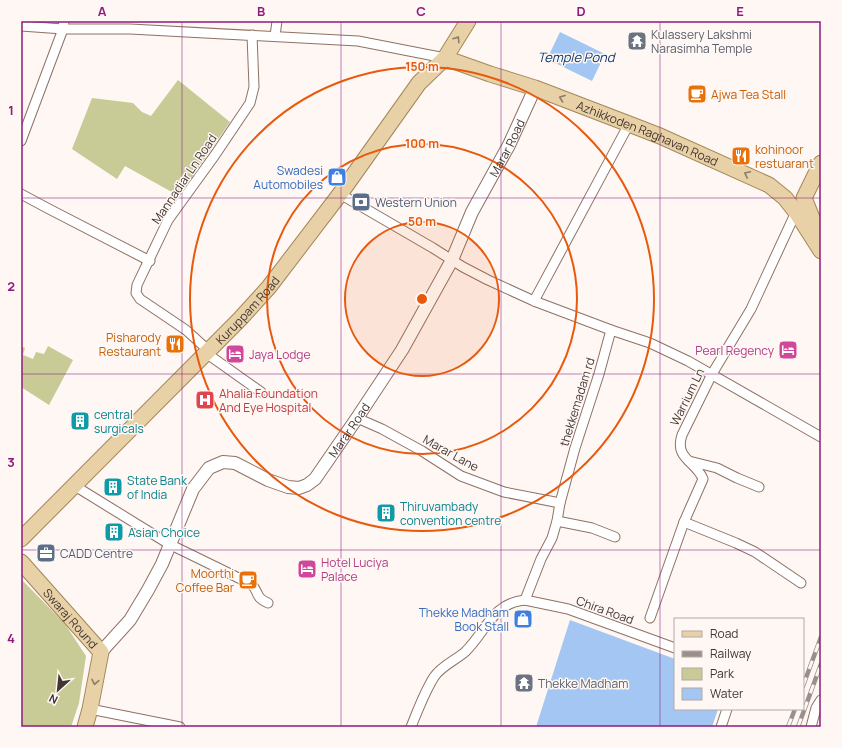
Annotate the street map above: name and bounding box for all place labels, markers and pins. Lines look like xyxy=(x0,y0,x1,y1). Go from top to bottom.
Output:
place label: Kulassery Lakshmi Narasimha Temple xyxy=(651,26,752,57)
temple icon: Kulassery Lakshmi Narasimha Temple xyxy=(626,30,648,52)
cafe icon: Ajwa Tea Stall xyxy=(686,83,708,105)
place label: Ajwa Tea Stall xyxy=(711,86,786,103)
place label: kohinoor restuarant xyxy=(755,141,814,172)
restaurant icon: kohinoor restuarant xyxy=(730,145,752,167)
place label: Swadesi Automobiles xyxy=(253,162,323,193)
shop icon: Swadesi Automobiles xyxy=(326,166,348,188)
bank icon: Western Union xyxy=(350,191,372,213)
place label: Western Union xyxy=(375,194,457,211)
centre of rings xyxy=(415,292,429,306)
place label: Pisharody Restaurant xyxy=(99,329,162,360)
restaurant icon: Pisharody Restaurant xyxy=(164,333,186,355)
hotel icon: Pearl Regency xyxy=(777,339,799,361)
place label: Pearl Regency xyxy=(695,342,775,359)
hotel icon: Jaya Lodge xyxy=(224,343,246,365)
place label: Jaya Lodge xyxy=(249,346,310,363)
place label: Ahalia Foundation And Eye Hospital xyxy=(219,385,318,416)
hospital icon: Ahalia Foundation And Eye Hospital xyxy=(194,389,216,411)
place label: central surgicals xyxy=(94,406,144,437)
building icon: central surgicals xyxy=(69,410,91,432)
place label: State Bank of India xyxy=(127,472,188,503)
building icon: State Bank of India xyxy=(102,476,124,498)
place label: Thiruvambady convention centre xyxy=(400,498,501,529)
building icon: Thiruvambady convention centre xyxy=(375,502,397,524)
building icon: Asian Choice xyxy=(103,521,125,543)
place label: Asian Choice xyxy=(128,524,200,541)
office icon: CADD Centre xyxy=(35,542,57,564)
place label: CADD Centre xyxy=(60,545,133,562)
place label: Hotel Luciya Palace xyxy=(321,554,388,585)
hotel icon: Hotel Luciya Palace xyxy=(296,558,318,580)
place label: Moorthi Coffee Bar xyxy=(176,565,235,596)
cafe icon: Moorthi Coffee Bar xyxy=(237,569,259,591)
place label: Thekke Madham Book Stall xyxy=(419,604,509,635)
shop icon: Thekke Madham Book Stall xyxy=(512,608,534,630)
temple icon: Thekke Madham xyxy=(513,672,535,694)
place label: Thekke Madham xyxy=(538,675,628,692)

